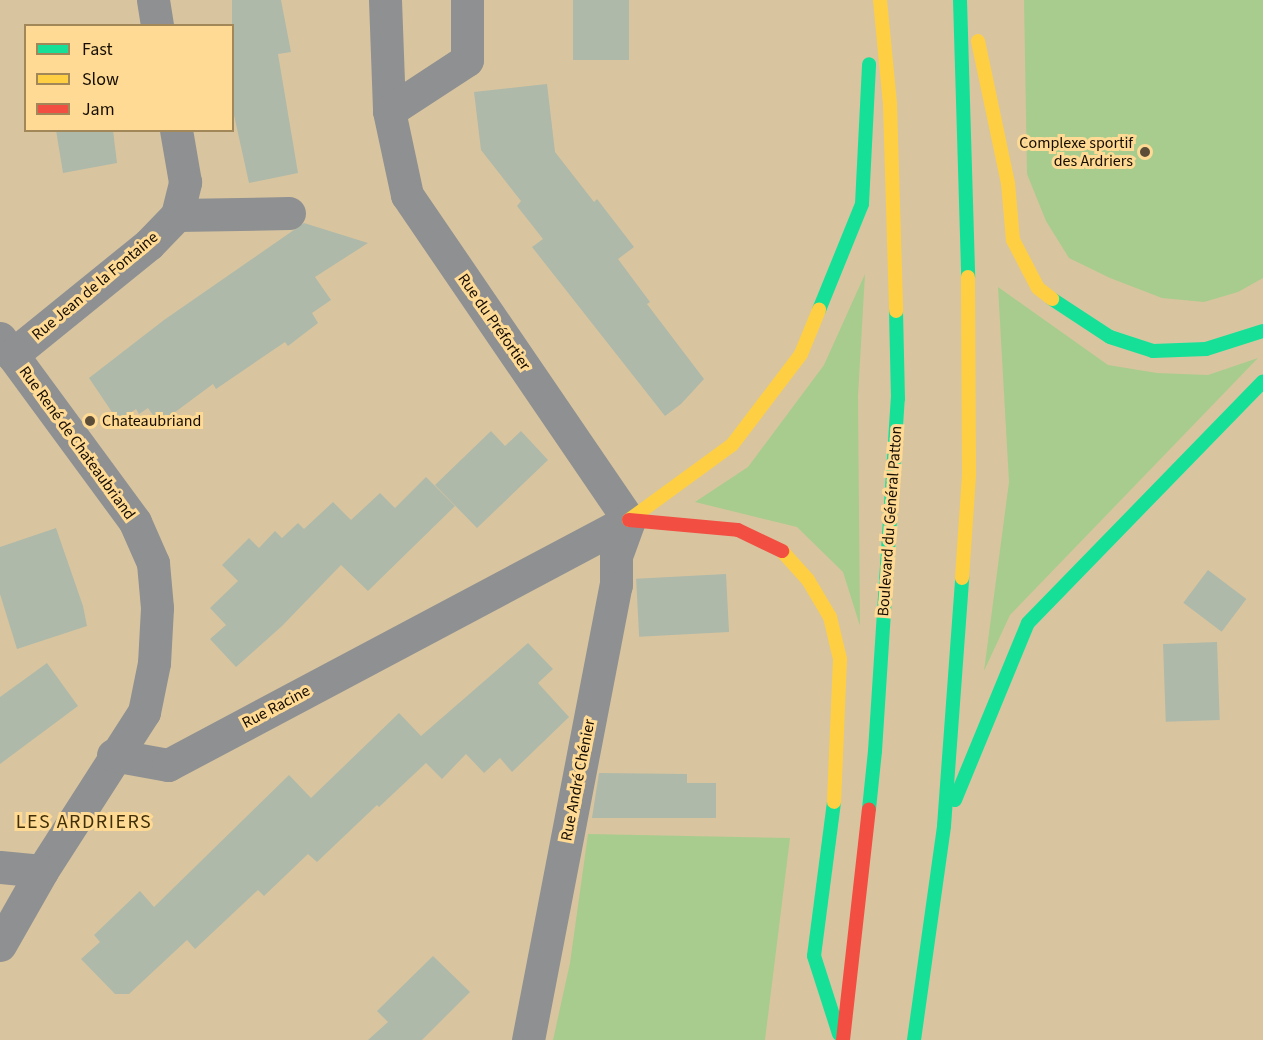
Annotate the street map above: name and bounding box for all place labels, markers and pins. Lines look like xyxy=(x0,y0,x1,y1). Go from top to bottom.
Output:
place label: Complexe sportif des Ardriers xyxy=(1019,133,1133,171)
marker: Complexe sportif des Ardriers xyxy=(1138,145,1152,159)
place label: Chateaubriand xyxy=(102,411,201,431)
marker: Chateaubriand xyxy=(83,414,97,428)

